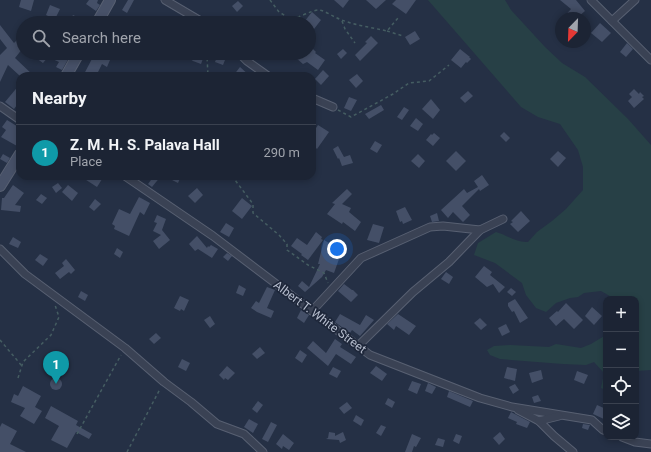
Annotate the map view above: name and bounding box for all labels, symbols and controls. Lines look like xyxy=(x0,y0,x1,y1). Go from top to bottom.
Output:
north arrow xyxy=(555,12,591,48)
search box xyxy=(16,16,316,60)
icon: search xyxy=(30,27,52,49)
text: Search here xyxy=(62,29,141,47)
text: Nearby xyxy=(32,88,87,108)
text: Z. M. H. S. Palava Hall xyxy=(70,136,220,154)
text: 1 xyxy=(41,145,49,160)
text: 290 m xyxy=(263,145,300,160)
text: Place xyxy=(70,154,102,169)
your location xyxy=(327,239,347,259)
street label: Albert T. White Street xyxy=(271,278,369,356)
map controls xyxy=(603,296,639,440)
button: + xyxy=(603,296,639,332)
button: − xyxy=(603,332,639,368)
pin: 1 xyxy=(43,351,69,384)
button: locate xyxy=(603,368,639,404)
button: layers xyxy=(603,404,639,440)

